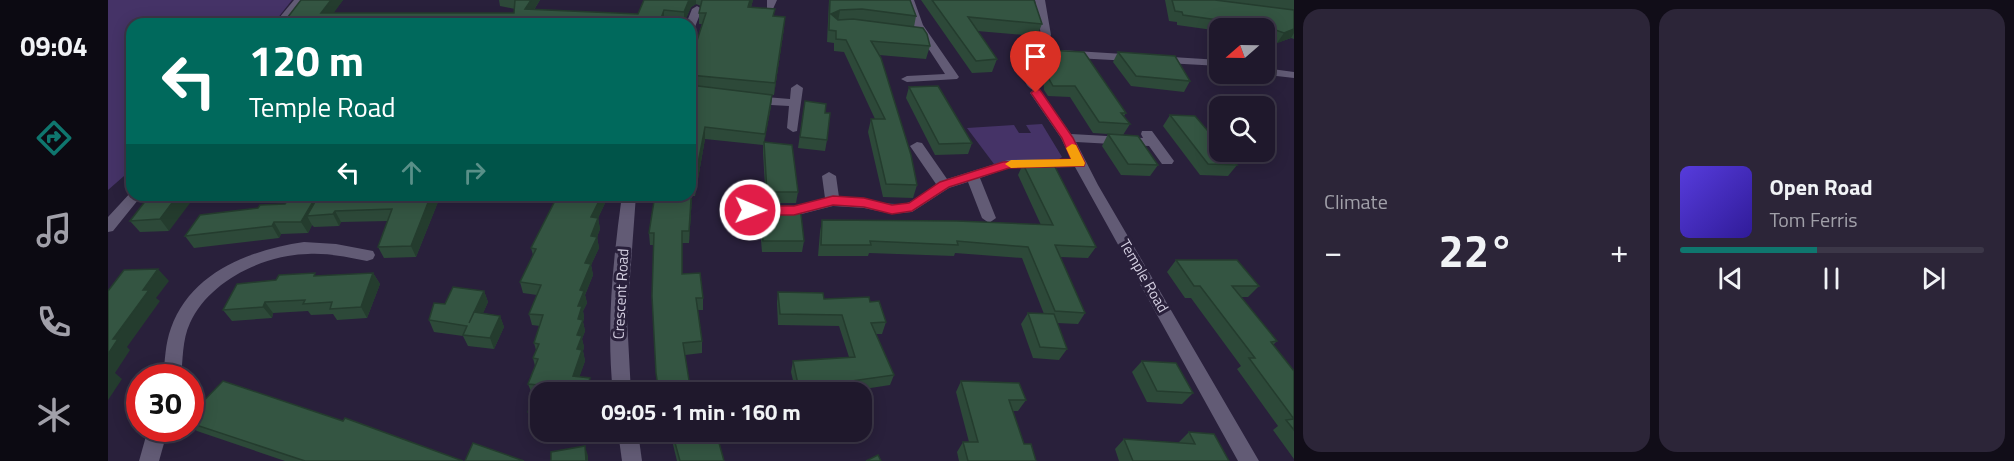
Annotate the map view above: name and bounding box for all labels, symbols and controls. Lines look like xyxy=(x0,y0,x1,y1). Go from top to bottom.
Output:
north arrow xyxy=(1209,18,1275,84)
map controls xyxy=(1209,18,1275,162)
text: 09:04 xyxy=(20,25,88,66)
text: 120 m xyxy=(249,28,364,92)
pin xyxy=(1010,31,1061,93)
icon: arrive xyxy=(1019,40,1052,73)
icon: left xyxy=(150,42,228,120)
text: Temple Road xyxy=(249,86,395,127)
button: search xyxy=(1209,96,1275,162)
icon: directions xyxy=(33,117,75,159)
icon: left xyxy=(332,156,365,189)
icon: ahead xyxy=(395,156,428,189)
icon: right xyxy=(458,156,491,189)
text: Open Road xyxy=(1770,170,1873,204)
position arrow xyxy=(718,178,782,242)
text: Climate xyxy=(1324,186,1388,217)
text: Tom Ferris xyxy=(1770,204,1858,235)
icon: music xyxy=(33,209,75,251)
text: 22° xyxy=(1438,216,1514,284)
text: − xyxy=(1324,226,1342,276)
text: + xyxy=(1610,226,1628,276)
street label: Temple Road xyxy=(1114,235,1175,317)
street label: Crescent Road xyxy=(607,248,634,340)
icon: previous xyxy=(1714,262,1747,295)
icon: pause xyxy=(1815,262,1848,295)
icon: next xyxy=(1917,262,1950,295)
icon: phone xyxy=(33,301,75,343)
speed limit sign: 30 xyxy=(126,364,204,442)
icon: climate xyxy=(33,394,75,436)
text: 09:05 · 1 min · 160 m xyxy=(601,395,801,429)

